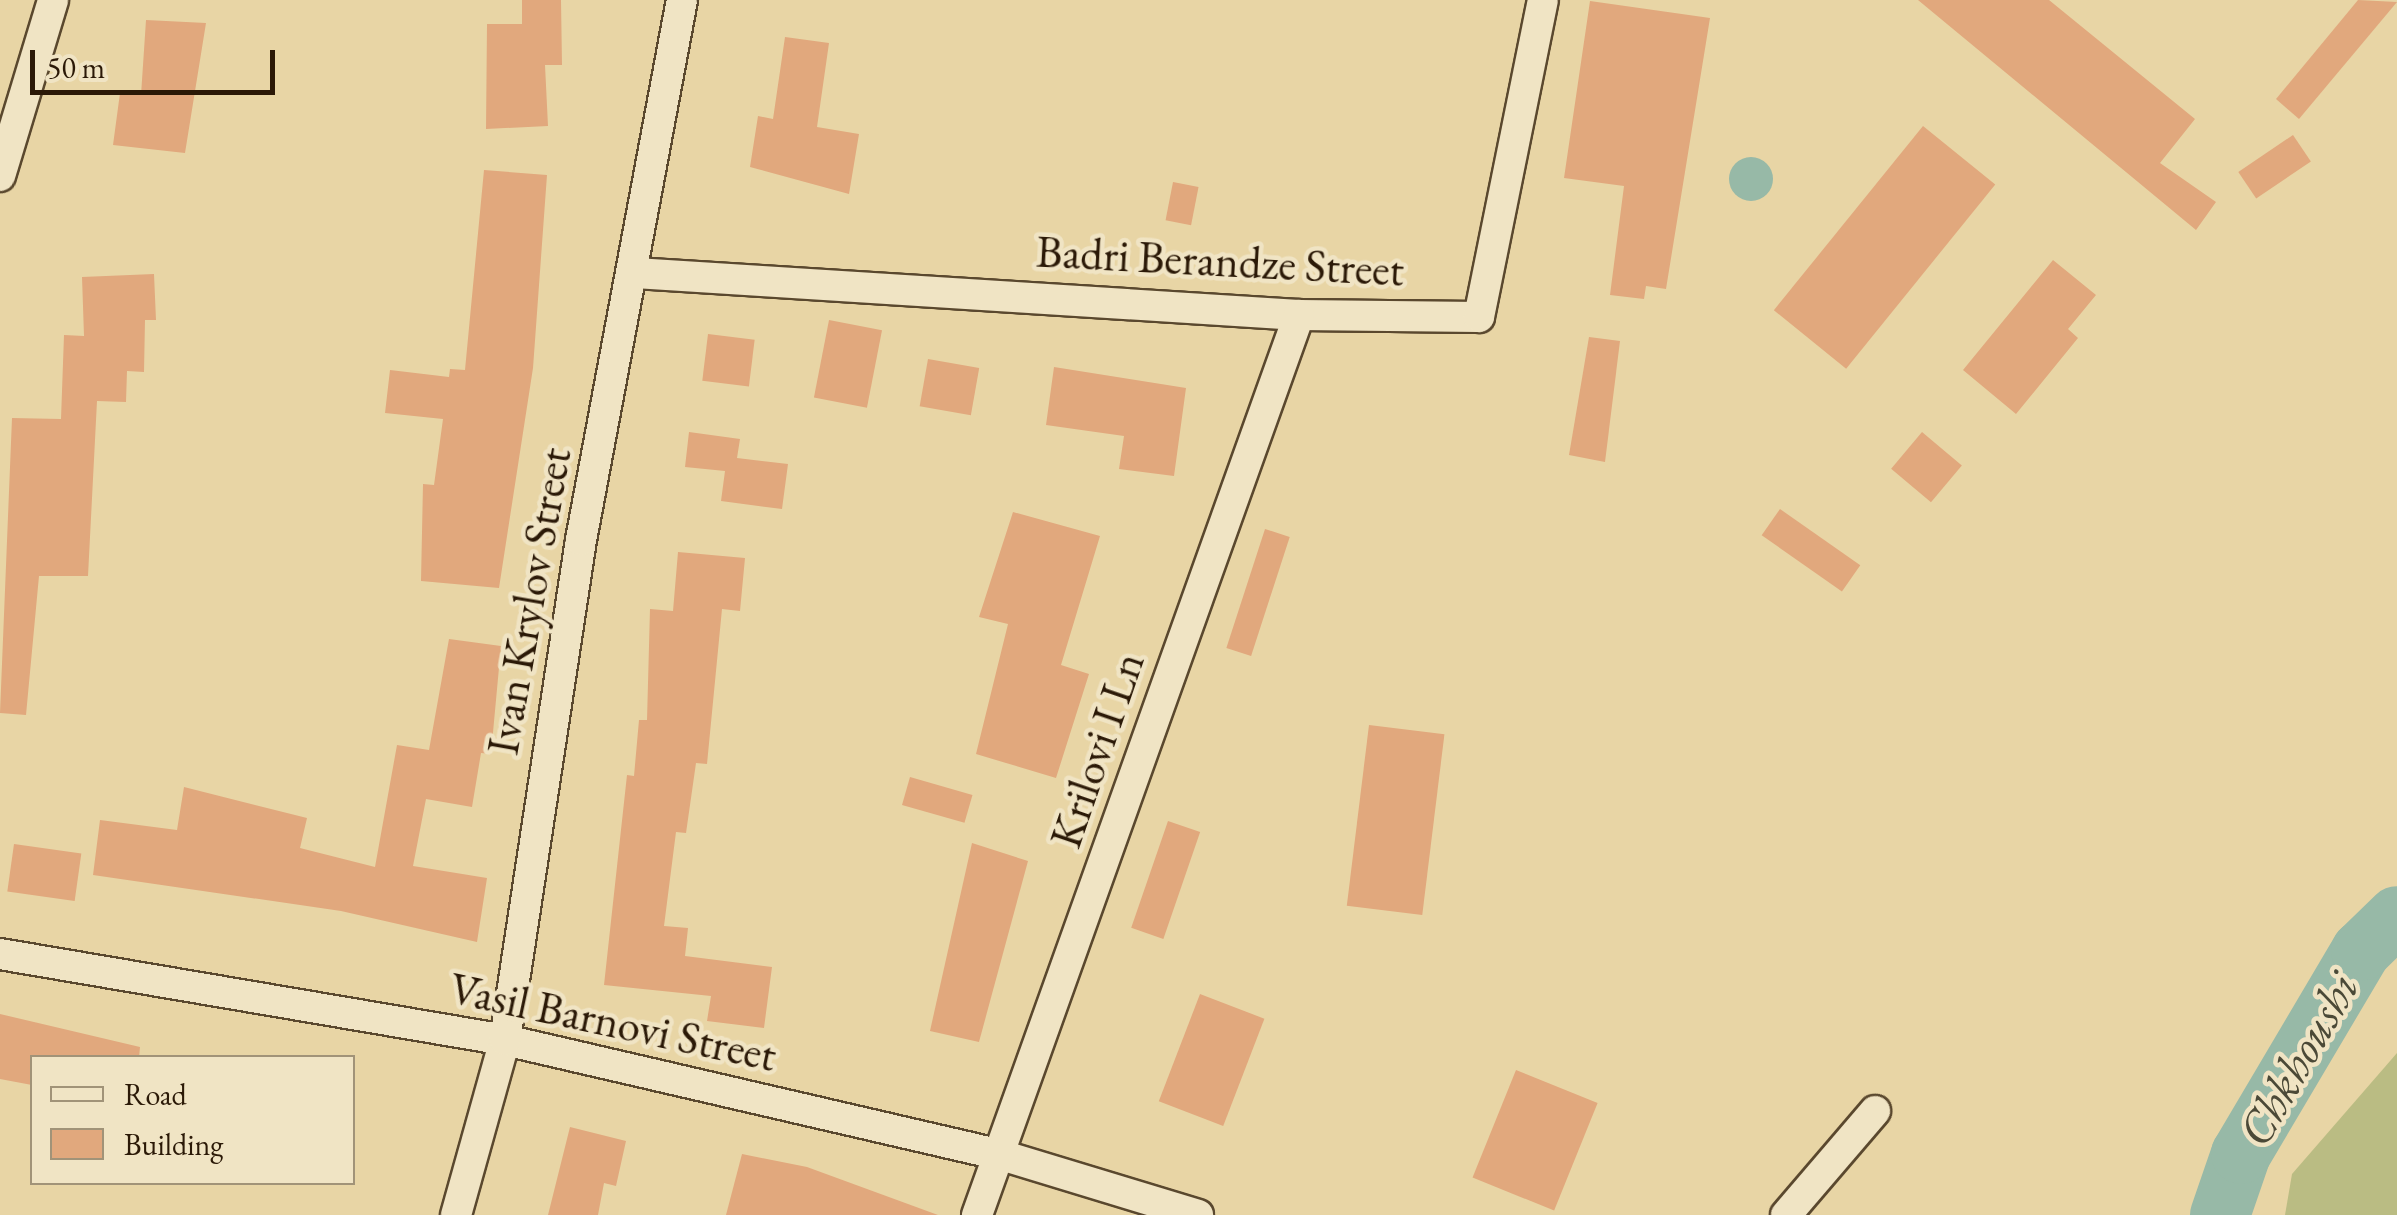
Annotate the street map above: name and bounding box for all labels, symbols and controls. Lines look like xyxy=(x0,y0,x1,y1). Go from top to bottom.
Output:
scale bar xyxy=(35,30,280,92)
text: 50 m xyxy=(47,48,105,87)
street label: Badri Berandze Street xyxy=(1035,224,1405,298)
street label: Ivan Krylov Street xyxy=(475,443,583,759)
street label: Krilovi I Ln xyxy=(1038,645,1156,855)
street label: Vasil Barnovi Street xyxy=(445,961,781,1083)
water label: Chkhoushi xyxy=(2225,962,2371,1156)
legend xyxy=(30,1055,355,1185)
text: Road xyxy=(124,1075,187,1114)
text: Building xyxy=(124,1125,223,1164)

